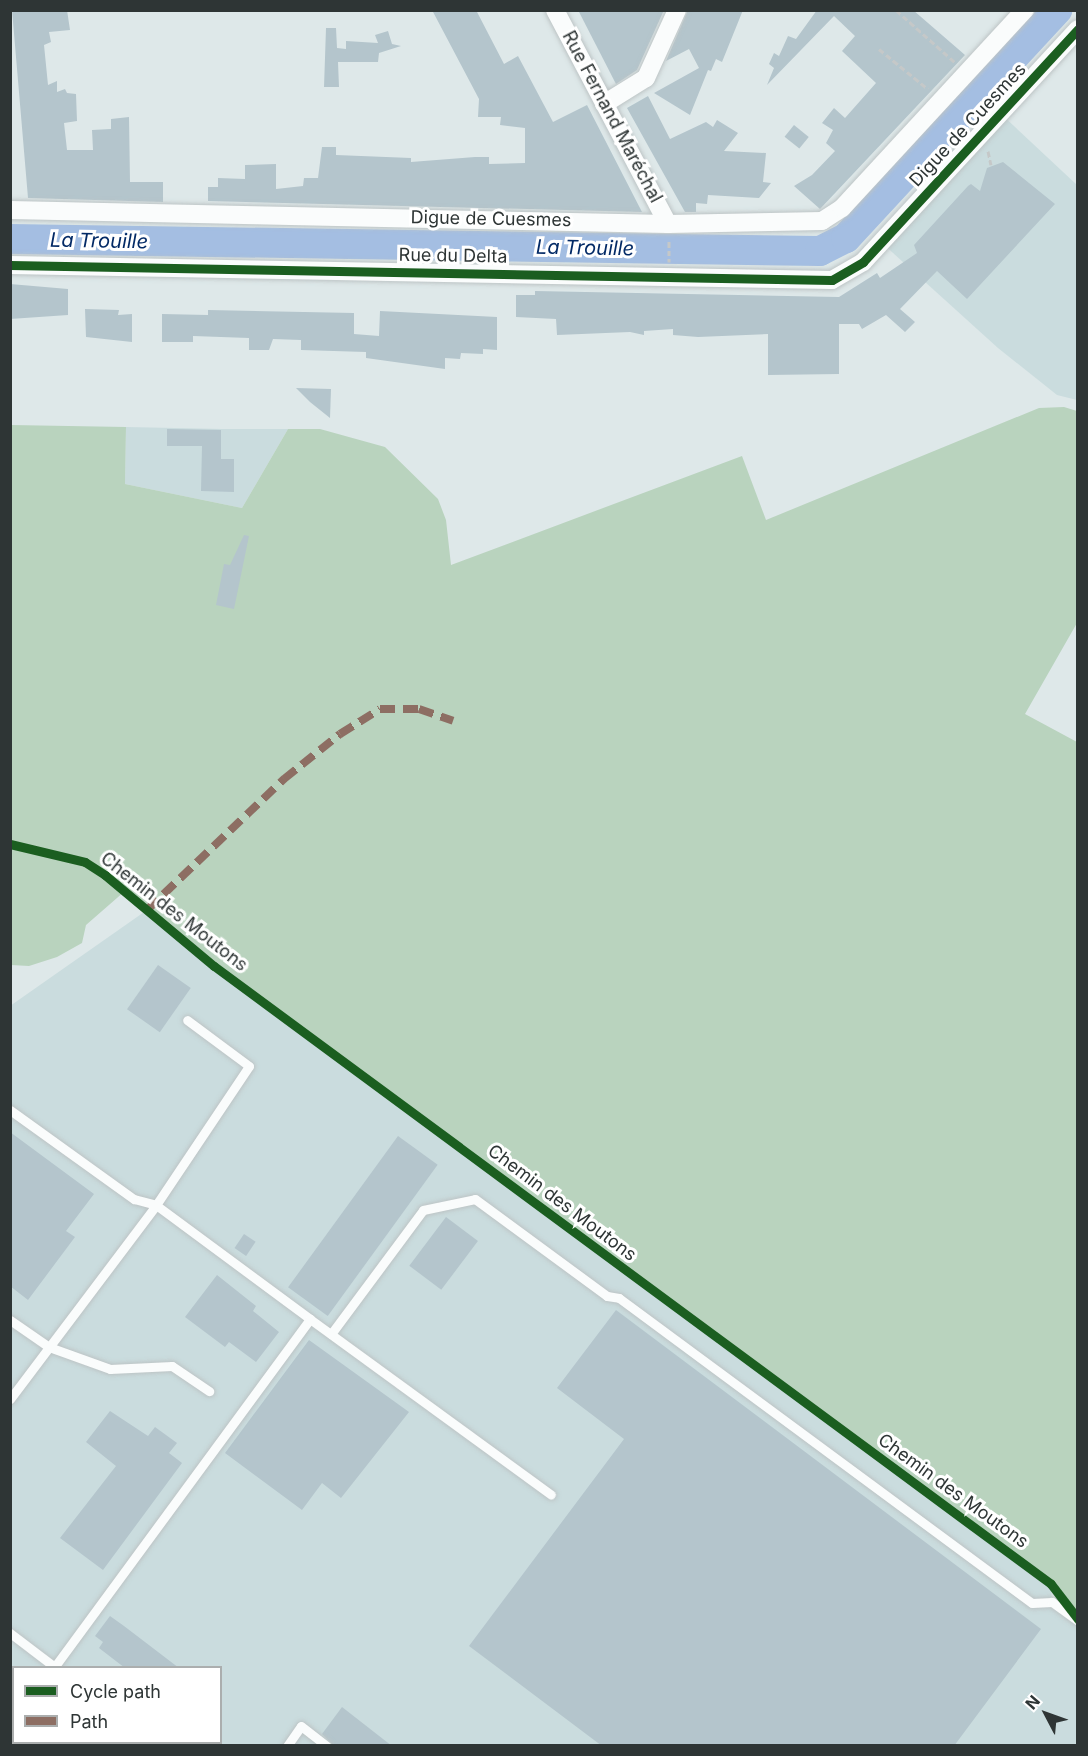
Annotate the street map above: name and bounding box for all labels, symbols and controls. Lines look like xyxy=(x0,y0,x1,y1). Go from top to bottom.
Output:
street label: Rue Fernand Maréchal xyxy=(558,27,666,207)
street label: Digue de Cuesmes xyxy=(905,59,1031,191)
street label: Digue de Cuesmes xyxy=(410,207,572,231)
water label: La Trouille xyxy=(50,228,148,254)
water label: La Trouille xyxy=(536,235,634,261)
street label: Rue du Delta xyxy=(398,244,508,268)
street label: Chemin des Moutons xyxy=(96,848,252,976)
street label: Chemin des Moutons xyxy=(483,1140,641,1266)
street label: Chemin des Moutons xyxy=(874,1429,1032,1553)
legend xyxy=(12,1666,222,1744)
text: Cycle path xyxy=(70,1681,161,1702)
north arrow xyxy=(1016,1684,1076,1744)
text: N xyxy=(1021,1691,1044,1713)
text: Path xyxy=(70,1711,108,1732)

